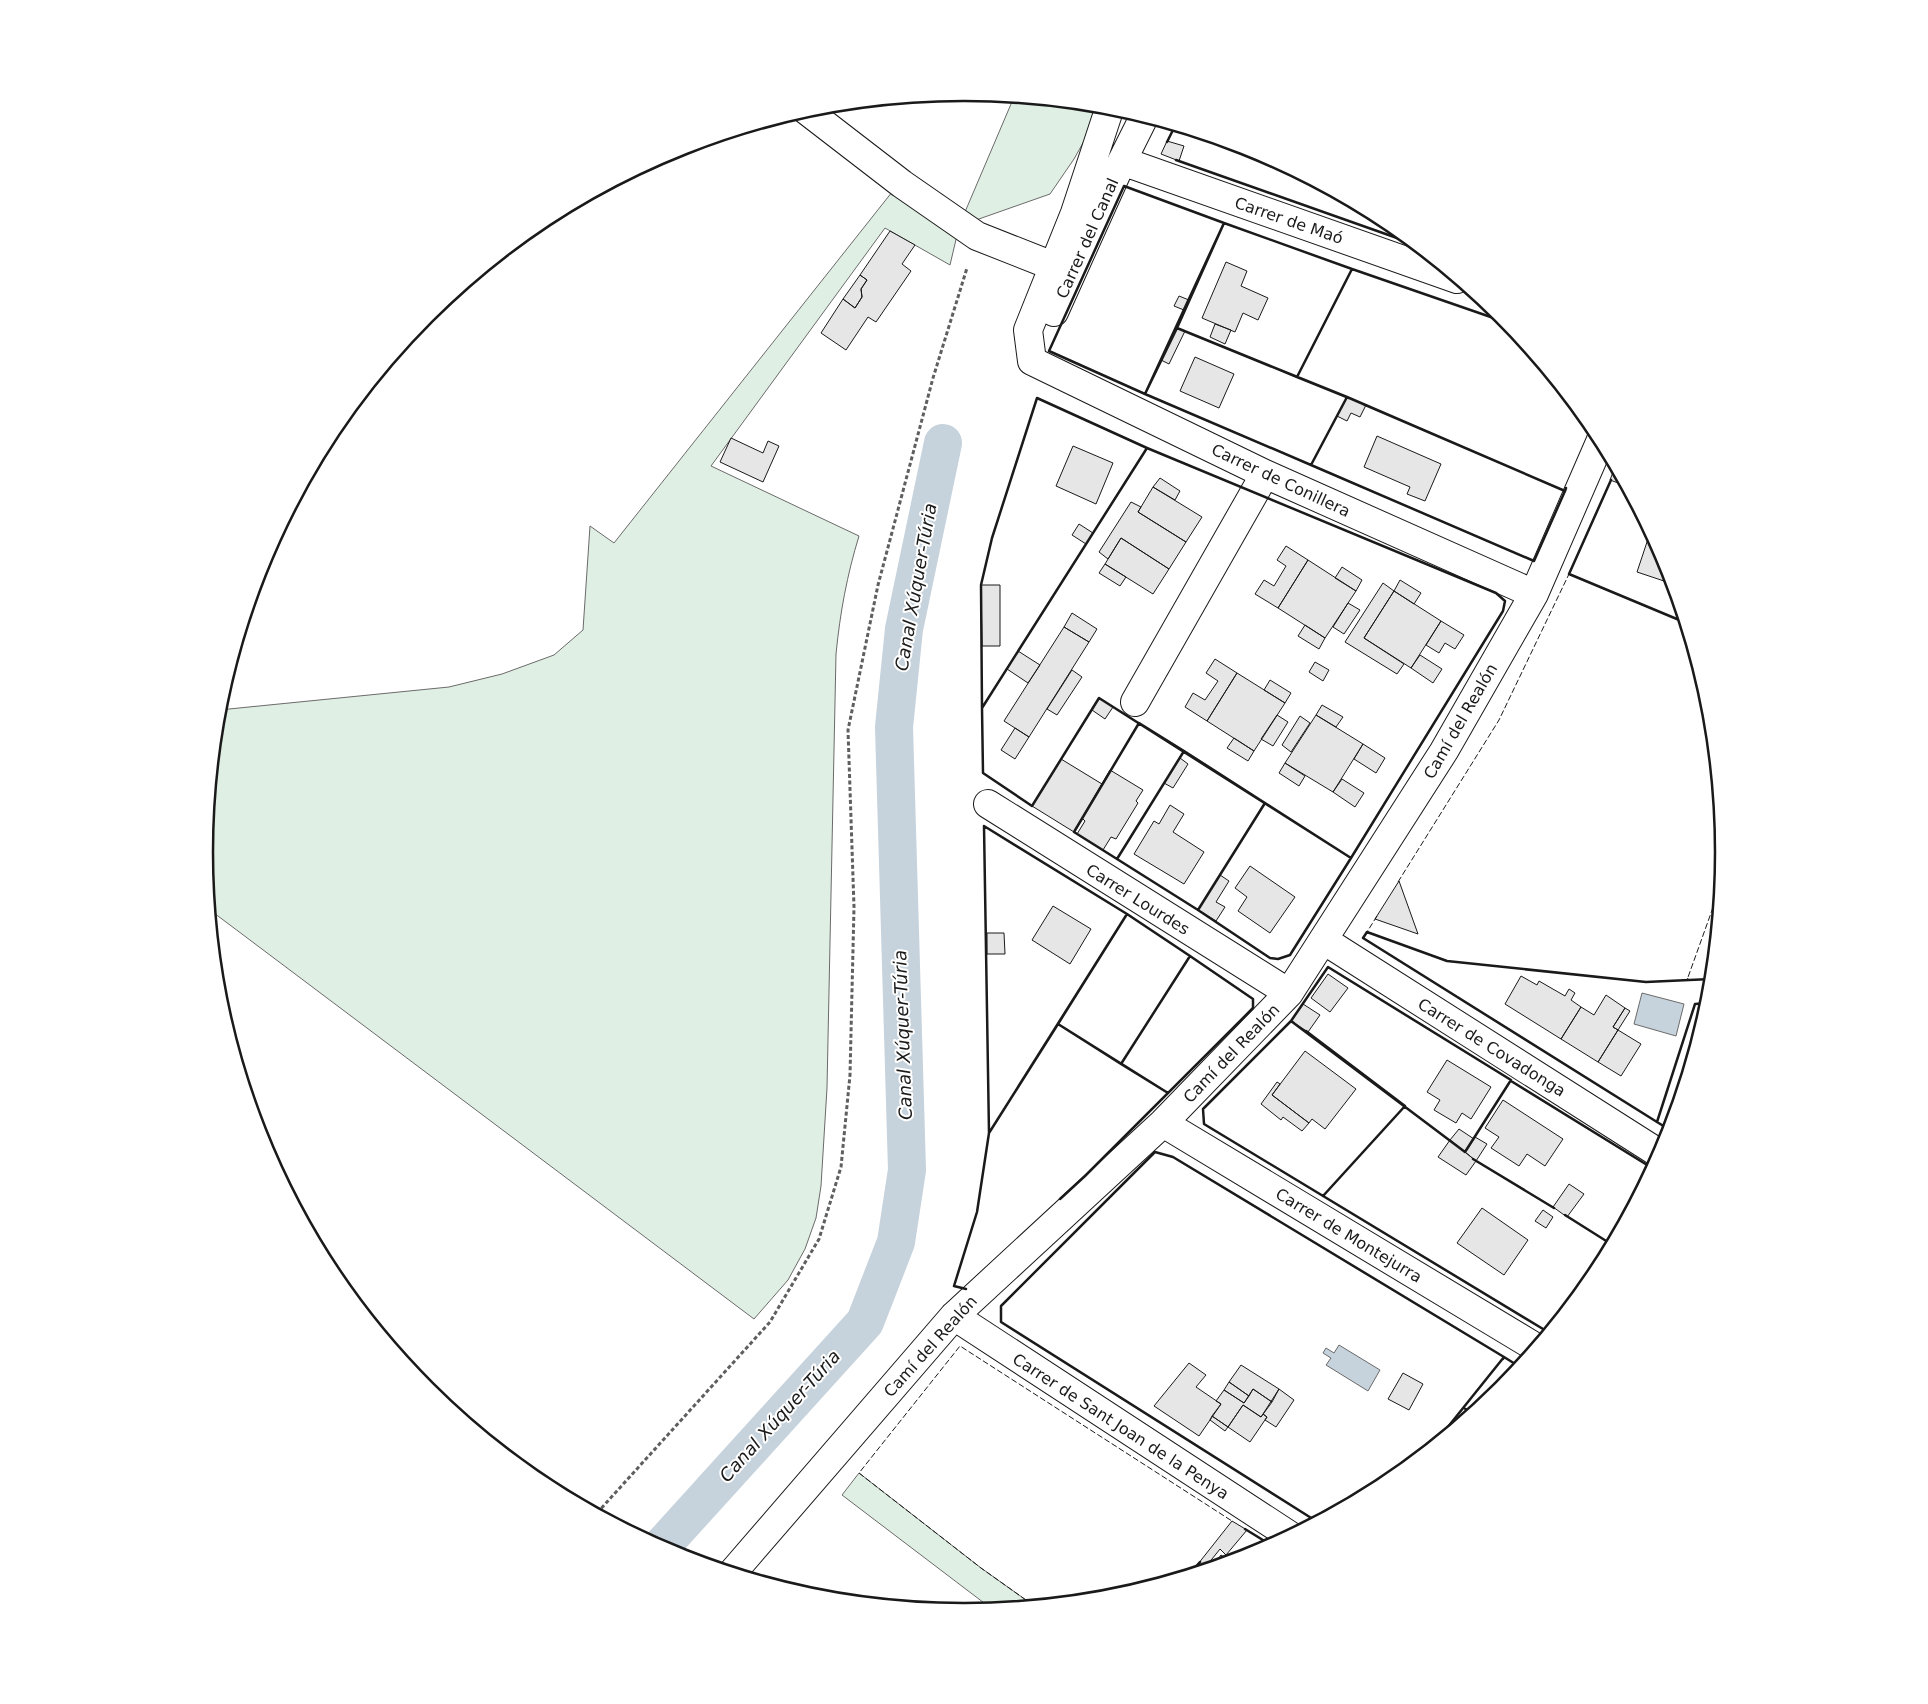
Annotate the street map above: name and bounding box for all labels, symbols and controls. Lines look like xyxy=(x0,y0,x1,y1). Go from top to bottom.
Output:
street label: Carrer del Canal xyxy=(1052,175,1123,301)
street label: Carrer de Maó xyxy=(1232,193,1346,248)
street label: Carrer de Conillera xyxy=(1208,440,1353,521)
water label: Canal Xúquer-Túria xyxy=(890,501,941,672)
street label: Camí del Realón xyxy=(1420,660,1501,782)
street label: Carrer Lourdes xyxy=(1083,860,1193,939)
water label: Canal Xúquer-Túria xyxy=(889,950,916,1120)
street label: Carrer de Covadonga xyxy=(1414,994,1569,1101)
street label: Camí del Realón xyxy=(1179,1000,1283,1107)
street label: Carrer de Montejurra xyxy=(1272,1184,1425,1287)
street label: Camí del Realón xyxy=(880,1292,981,1401)
water label: Canal Xúquer-Túria xyxy=(715,1345,844,1486)
street label: Carrer de Sant Joan de la Penya xyxy=(1009,1349,1232,1504)

